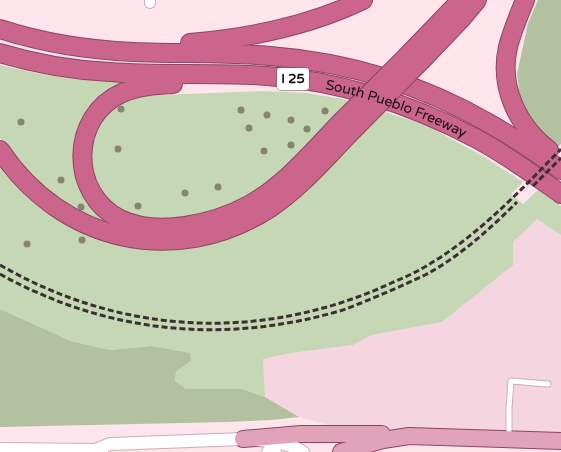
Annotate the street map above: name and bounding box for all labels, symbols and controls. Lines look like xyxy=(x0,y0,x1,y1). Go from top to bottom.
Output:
road number: I 25 xyxy=(277,68,309,90)
street label: South Pueblo Freeway xyxy=(324,76,470,141)

